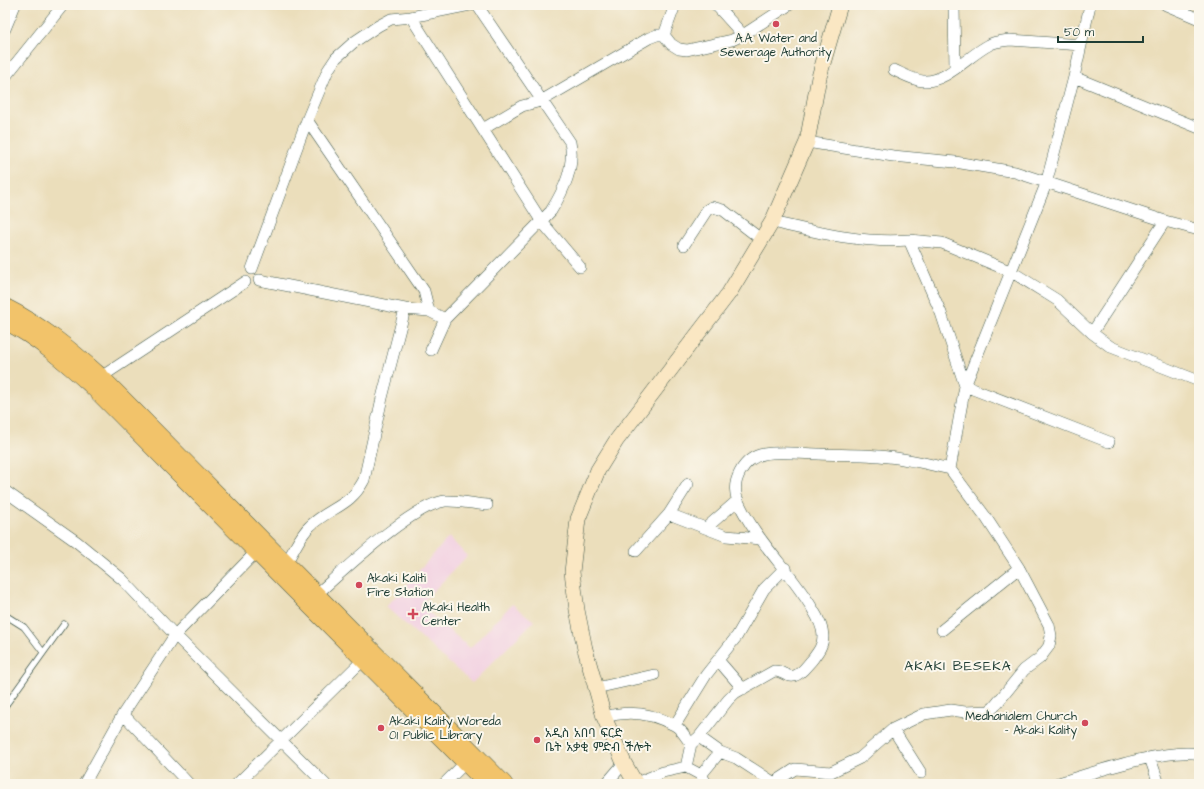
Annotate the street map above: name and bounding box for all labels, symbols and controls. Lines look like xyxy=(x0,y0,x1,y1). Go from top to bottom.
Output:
scale bar xyxy=(1058,18,1143,44)
marker: A.A. Water and Sewerage Authority xyxy=(771,19,781,29)
text: 50 m xyxy=(1064,24,1095,41)
place label: A.A. Water and Sewerage Authority xyxy=(720,30,832,62)
place label: Akaki Kaliti Fire Station xyxy=(367,570,433,601)
marker: Akaki Kaliti Fire Station xyxy=(354,580,364,590)
place label: Akaki Health Center xyxy=(422,599,490,630)
marker: Akaki Health Center xyxy=(407,608,419,620)
district label: AKAKI BESEKA xyxy=(904,656,1012,676)
place label: Medhanialem Church - Akaki Kality xyxy=(965,708,1077,740)
place label: Akaki Kality Woreda 01 Public Library xyxy=(389,713,501,745)
marker: Medhanialem Church - Akaki Kality xyxy=(1080,718,1090,728)
marker: Akaki Kality Woreda 01 Public Library xyxy=(376,723,386,733)
place label: አዲስ አበባ ፍርድ ቤት አቃቂ ምድብ ችሎት xyxy=(545,725,652,756)
marker: አዲስ አበባ ፍርድ ቤት አቃቂ ምድብ ችሎት xyxy=(532,735,542,745)

